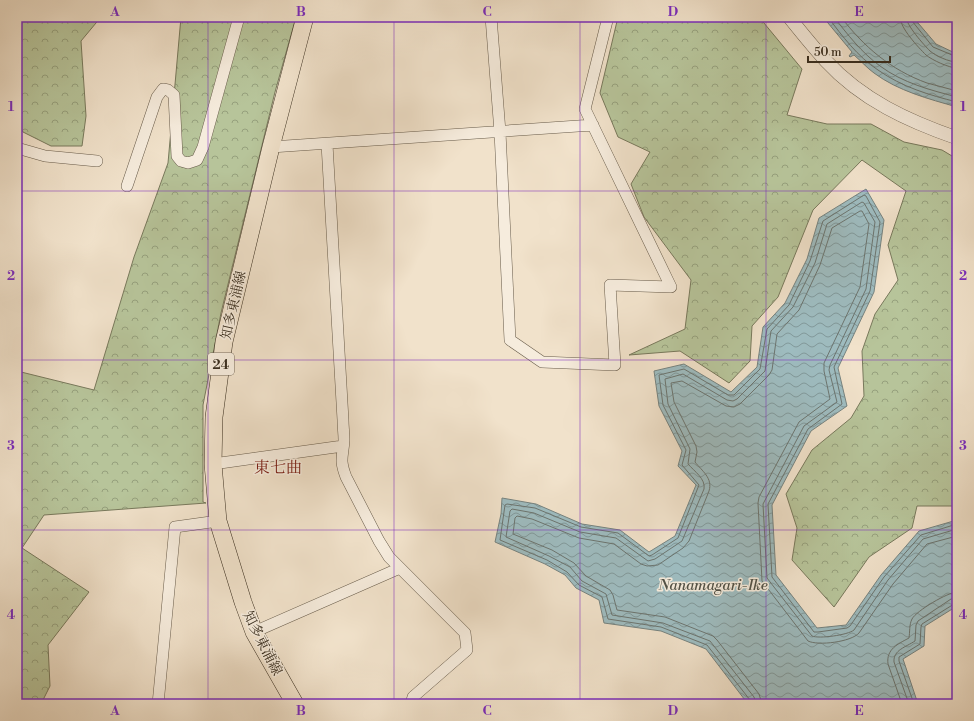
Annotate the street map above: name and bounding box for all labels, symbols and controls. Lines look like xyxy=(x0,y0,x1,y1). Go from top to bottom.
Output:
text: A xyxy=(109,4,120,20)
text: B xyxy=(296,4,306,20)
text: C xyxy=(482,4,492,20)
text: D xyxy=(668,4,678,20)
text: E xyxy=(854,4,864,20)
scale bar xyxy=(808,38,890,64)
text: 50 m xyxy=(814,45,842,60)
text: 1 xyxy=(8,99,15,115)
text: 1 xyxy=(960,99,967,115)
text: 2 xyxy=(7,268,15,284)
text: 2 xyxy=(959,268,967,284)
street label: 知多東浦線 xyxy=(217,269,251,341)
road number: 24 xyxy=(208,353,234,375)
text: 3 xyxy=(7,438,15,454)
text: 3 xyxy=(959,438,967,454)
district label: 東七曲 xyxy=(254,458,302,478)
water label: Nanamagari-Ike xyxy=(657,576,768,595)
text: 4 xyxy=(7,607,16,623)
text: 4 xyxy=(959,607,968,623)
street label: 知多東浦線 xyxy=(238,608,286,679)
text: A xyxy=(109,703,120,719)
text: B xyxy=(296,703,306,719)
text: C xyxy=(482,703,492,719)
text: D xyxy=(668,703,678,719)
text: E xyxy=(854,703,864,719)

